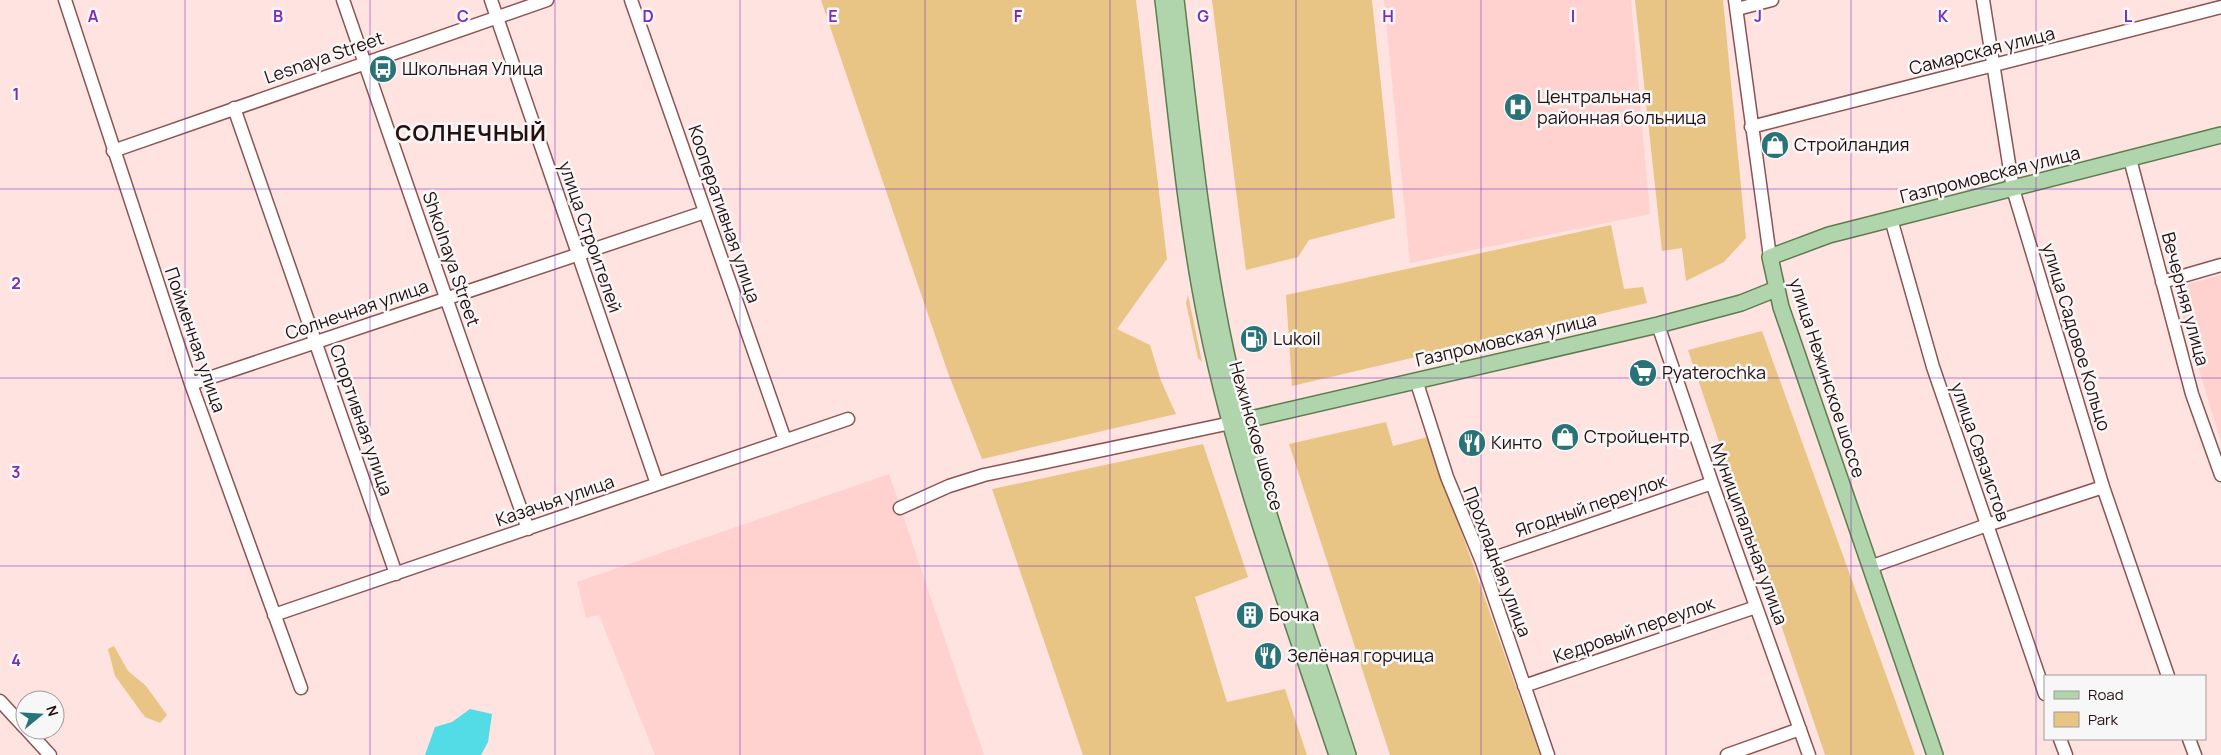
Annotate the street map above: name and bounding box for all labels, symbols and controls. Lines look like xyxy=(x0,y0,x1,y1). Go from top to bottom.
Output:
text: A xyxy=(88,5,99,27)
text: B xyxy=(273,5,283,27)
text: C xyxy=(457,5,469,27)
text: D xyxy=(642,5,654,27)
text: E xyxy=(828,5,838,27)
text: F xyxy=(1014,5,1023,27)
text: G xyxy=(1197,5,1209,27)
text: H xyxy=(1382,5,1394,27)
text: I xyxy=(1571,5,1575,27)
text: J xyxy=(1754,5,1762,27)
text: K xyxy=(1938,5,1949,27)
text: L xyxy=(2124,5,2133,27)
street label: Самарская улица xyxy=(1906,20,2057,80)
street label: Lesnaya Street xyxy=(261,25,387,89)
bus stop icon: Школьная Улица xyxy=(368,54,398,84)
place label: Школьная Улица xyxy=(402,56,543,80)
text: 1 xyxy=(12,83,20,105)
place label: Центральная районная больница xyxy=(1537,84,1706,129)
hospital icon: Центральная районная больница xyxy=(1503,92,1533,122)
district label: СОЛНЕЧНЫЙ xyxy=(395,118,547,148)
street label: Кооперативная улица xyxy=(683,121,767,306)
shop icon: Стройландия xyxy=(1760,130,1790,160)
place label: Стройландия xyxy=(1794,132,1910,156)
street label: Газпромовская улица xyxy=(1897,140,2082,208)
street label: улица Строителей xyxy=(554,158,628,316)
street label: Shkolnaya Street xyxy=(418,188,486,329)
street label: Вечерняя улица xyxy=(2157,229,2215,368)
street label: улица Садовое Кольцо xyxy=(2037,240,2117,434)
street label: Пойменная улица xyxy=(160,264,232,415)
text: 2 xyxy=(11,272,21,294)
street label: Солнечная улица xyxy=(282,273,431,345)
street label: улица Нежинское шоссе xyxy=(1784,275,1872,480)
street label: Газпромовская улица xyxy=(1413,307,1599,372)
fuel station icon: Lukoil xyxy=(1239,324,1269,354)
place label: Lukoil xyxy=(1273,326,1321,350)
street label: Спортивная улица xyxy=(325,341,399,498)
street label: Нежинское шоссе xyxy=(1224,358,1290,513)
supermarket icon: Pyaterochka xyxy=(1628,358,1658,388)
place label: Pyaterochka xyxy=(1662,360,1766,384)
street label: улица Связистов xyxy=(1946,379,2016,525)
shop icon: Стройцентр xyxy=(1550,422,1580,452)
place label: Стройцентр xyxy=(1584,424,1690,448)
restaurant icon: Кинто xyxy=(1457,428,1487,458)
place label: Кинто xyxy=(1491,430,1542,454)
street label: Муниципальная улица xyxy=(1706,439,1794,628)
text: 3 xyxy=(11,461,21,483)
street label: Ягодный переулок xyxy=(1512,468,1670,542)
street label: Казачья улица xyxy=(492,469,617,532)
street label: Прохладная улица xyxy=(1458,483,1538,640)
street label: Кедровый переулок xyxy=(1550,590,1719,668)
building icon: Бочка xyxy=(1235,600,1265,630)
place label: Бочка xyxy=(1269,602,1319,626)
restaurant icon: Зелёная горчица xyxy=(1253,641,1283,671)
place label: Зелёная горчица xyxy=(1287,643,1434,667)
text: 4 xyxy=(11,649,21,671)
legend xyxy=(2044,675,2206,740)
text: Road xyxy=(2088,684,2124,705)
north arrow xyxy=(15,690,65,740)
text: N xyxy=(42,703,63,719)
text: Park xyxy=(2088,709,2118,730)

